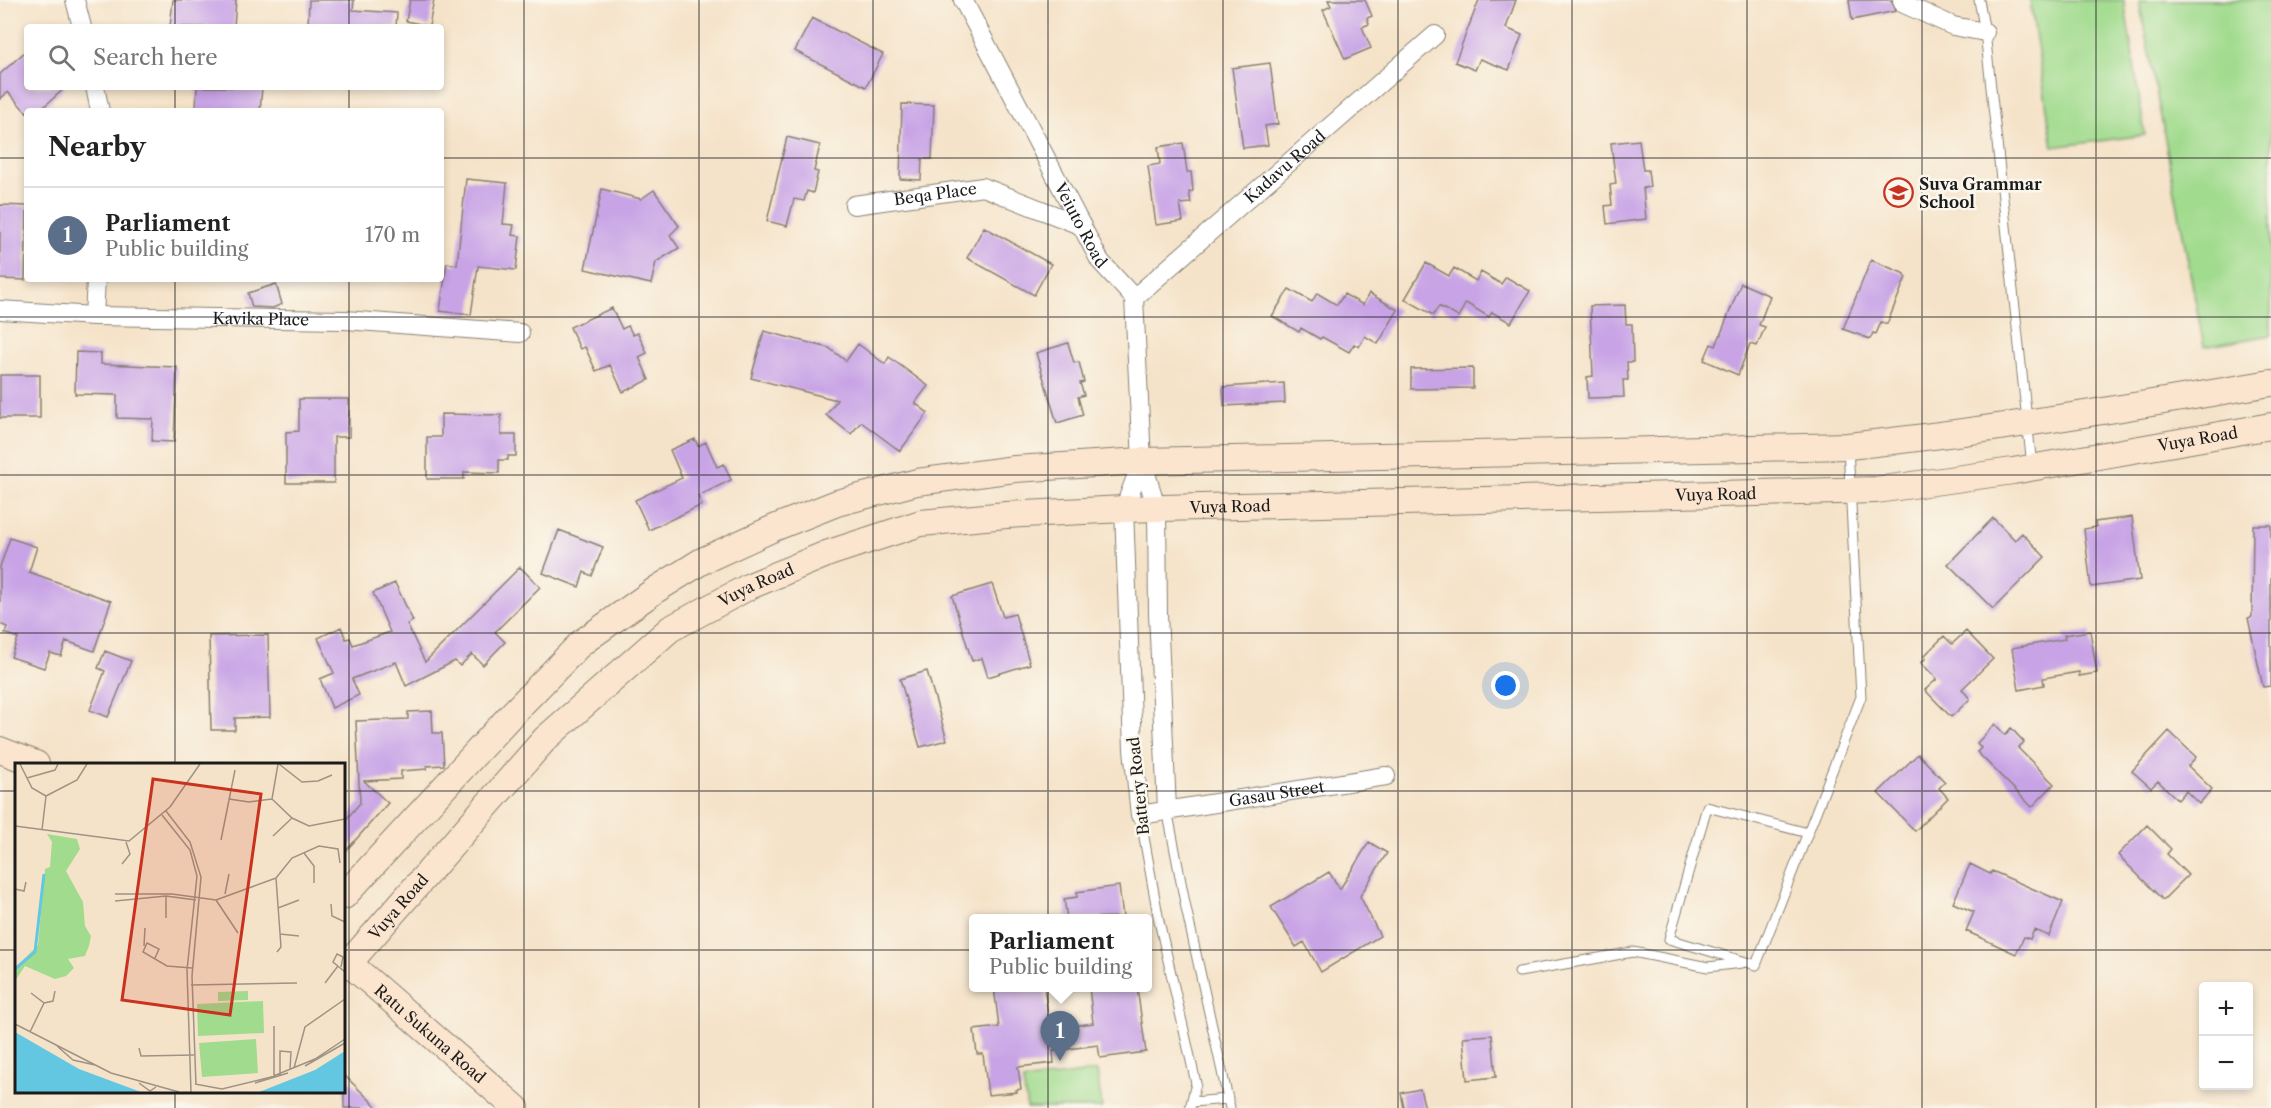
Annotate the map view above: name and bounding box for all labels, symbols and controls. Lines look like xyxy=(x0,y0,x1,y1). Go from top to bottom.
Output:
search box xyxy=(24,24,444,90)
icon: search xyxy=(45,41,78,74)
text: Search here xyxy=(93,44,218,71)
street label: Kadavu Road xyxy=(1240,125,1329,207)
text: Nearby xyxy=(48,131,146,163)
place label: Suva Grammar School xyxy=(1919,174,2042,212)
school or university icon: Suva Grammar School xyxy=(1882,177,1914,209)
street label: Beqa Place xyxy=(892,178,978,209)
street label: Veiuto Road xyxy=(1050,178,1111,272)
text: Parliament xyxy=(105,210,230,237)
text: 1 xyxy=(63,223,72,247)
text: 170 m xyxy=(365,223,420,247)
text: Public building xyxy=(105,237,248,261)
street label: Kavika Place xyxy=(212,308,309,329)
street label: Vuya Road xyxy=(2155,422,2240,456)
street label: Vuya Road xyxy=(1674,483,1757,505)
street label: Vuya Road xyxy=(1188,495,1271,517)
street label: Vuya Road xyxy=(714,559,797,612)
your location xyxy=(1491,671,1520,700)
street label: Battery Road xyxy=(1123,736,1153,836)
inset map xyxy=(15,763,345,1093)
street label: Gasau Street xyxy=(1227,776,1326,811)
street label: Vuya Road xyxy=(364,869,433,944)
popup xyxy=(969,914,1152,992)
text: Parliament xyxy=(989,928,1114,955)
text: Public building xyxy=(989,955,1132,979)
street label: Ratu Sukuna Road xyxy=(370,980,490,1087)
map controls xyxy=(2199,982,2253,1090)
button: + xyxy=(2199,982,2253,1036)
pin: 1 xyxy=(1040,1012,1080,1061)
button: − xyxy=(2199,1036,2253,1090)

